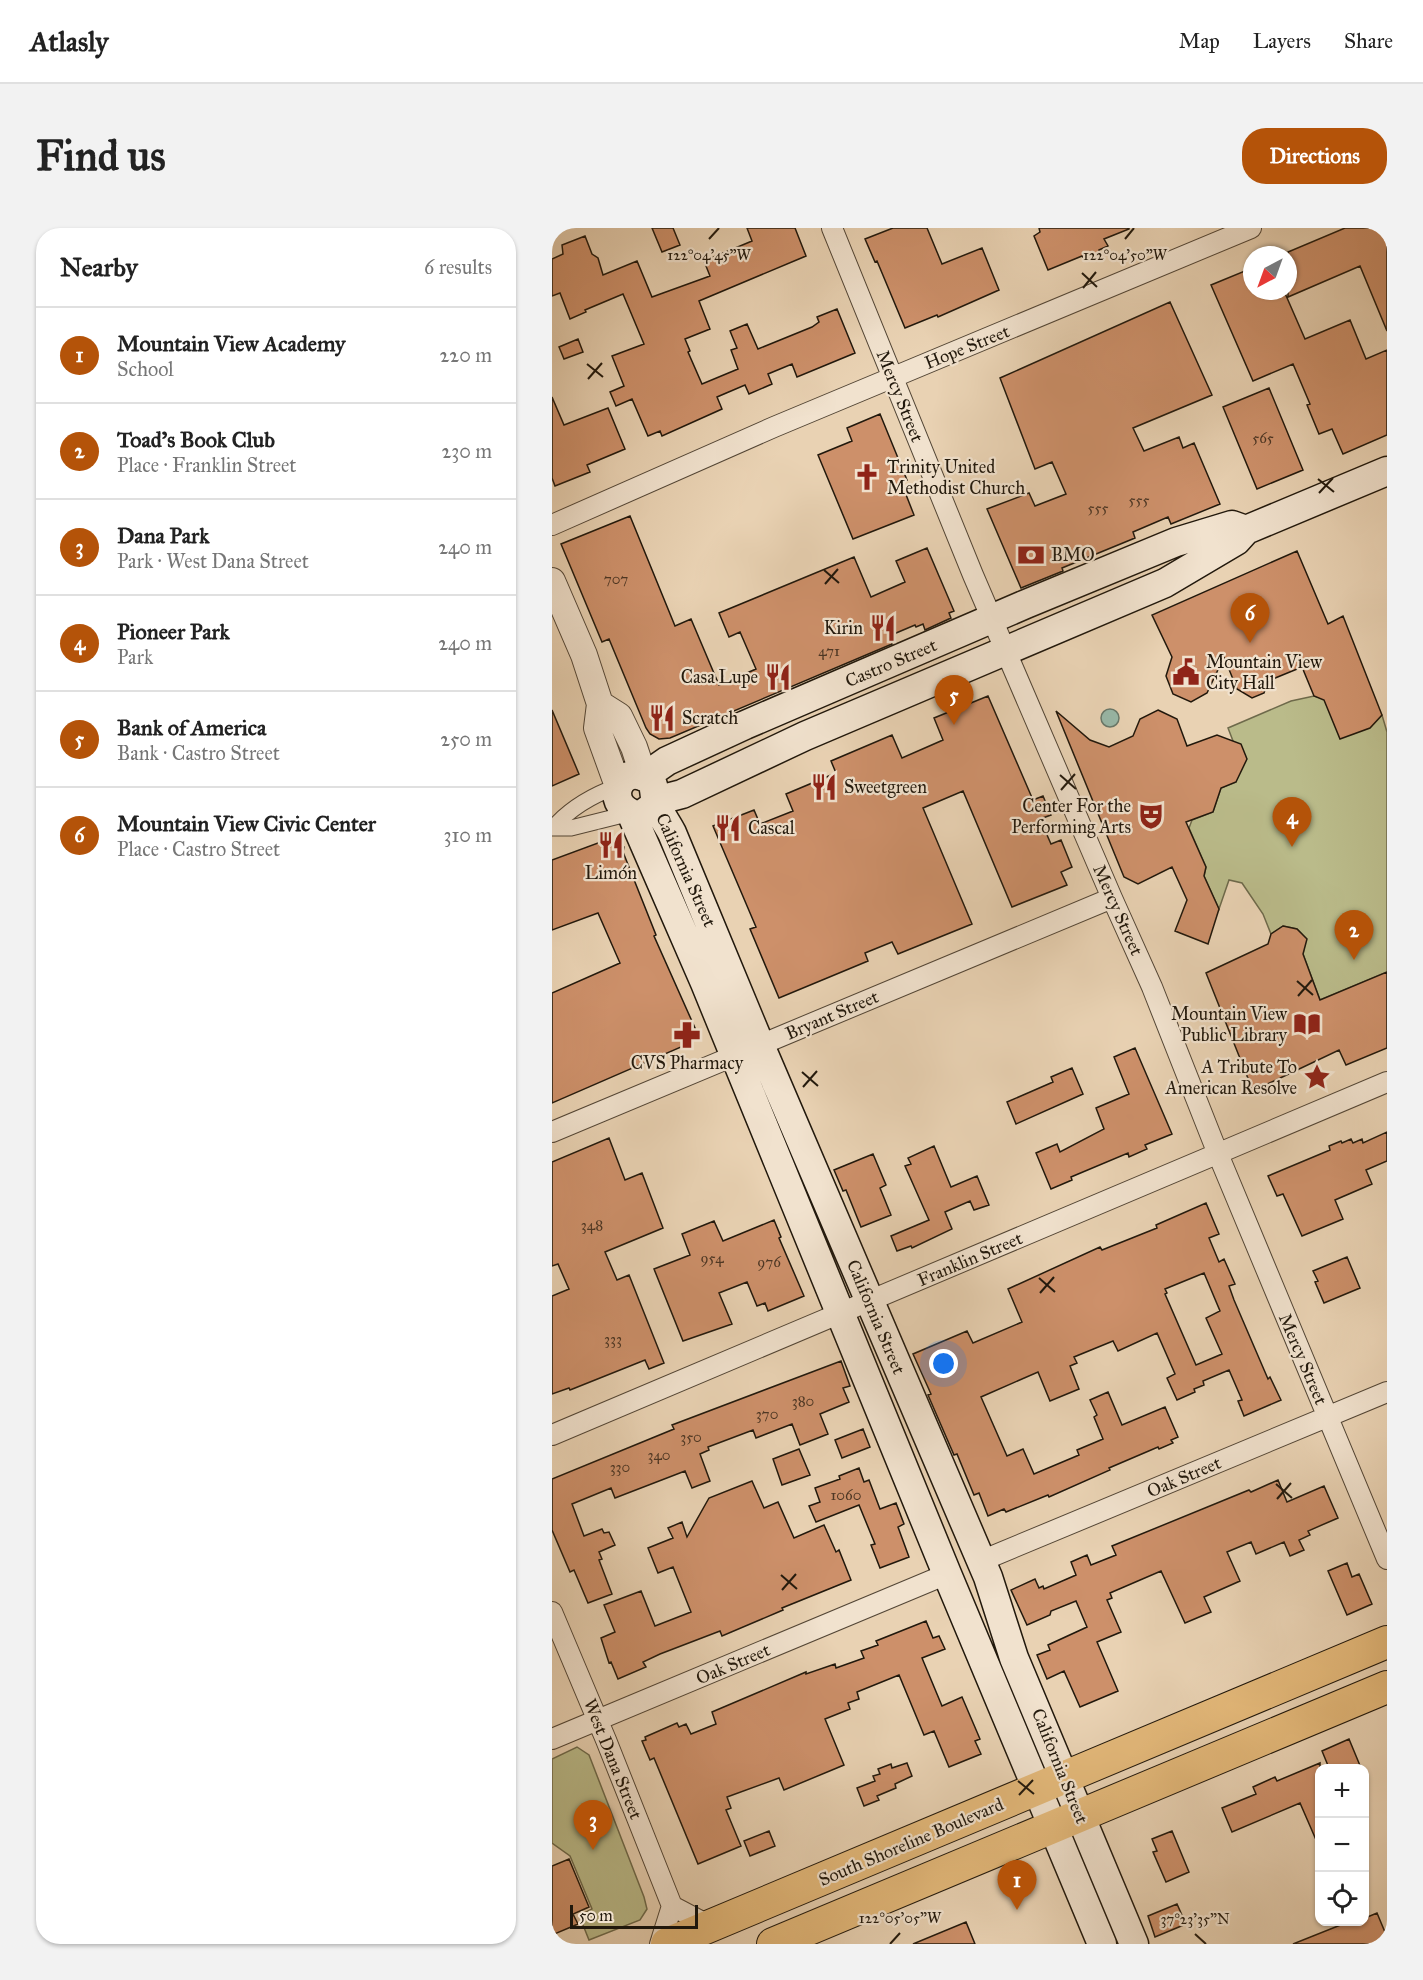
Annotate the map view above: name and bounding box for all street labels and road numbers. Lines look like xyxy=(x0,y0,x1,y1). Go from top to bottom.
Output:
street label: Hope Street xyxy=(921,320,1013,374)
street label: Mercy Street xyxy=(872,347,929,446)
street label: Castro Street xyxy=(842,634,941,692)
street label: California Street xyxy=(651,810,721,931)
street label: Mercy Street xyxy=(1088,861,1148,959)
street label: Bryant Street xyxy=(782,985,883,1045)
street label: Franklin Street xyxy=(914,1227,1026,1291)
street label: California Street xyxy=(842,1256,910,1378)
street label: Mercy Street xyxy=(1274,1310,1332,1409)
street label: Oak Street xyxy=(1144,1451,1225,1502)
street label: Oak Street xyxy=(693,1638,774,1689)
street label: West Dana Street xyxy=(579,1695,647,1823)
street label: California Street xyxy=(1027,1705,1093,1827)
street label: South Shoreline Boulevard xyxy=(815,1793,1007,1891)

